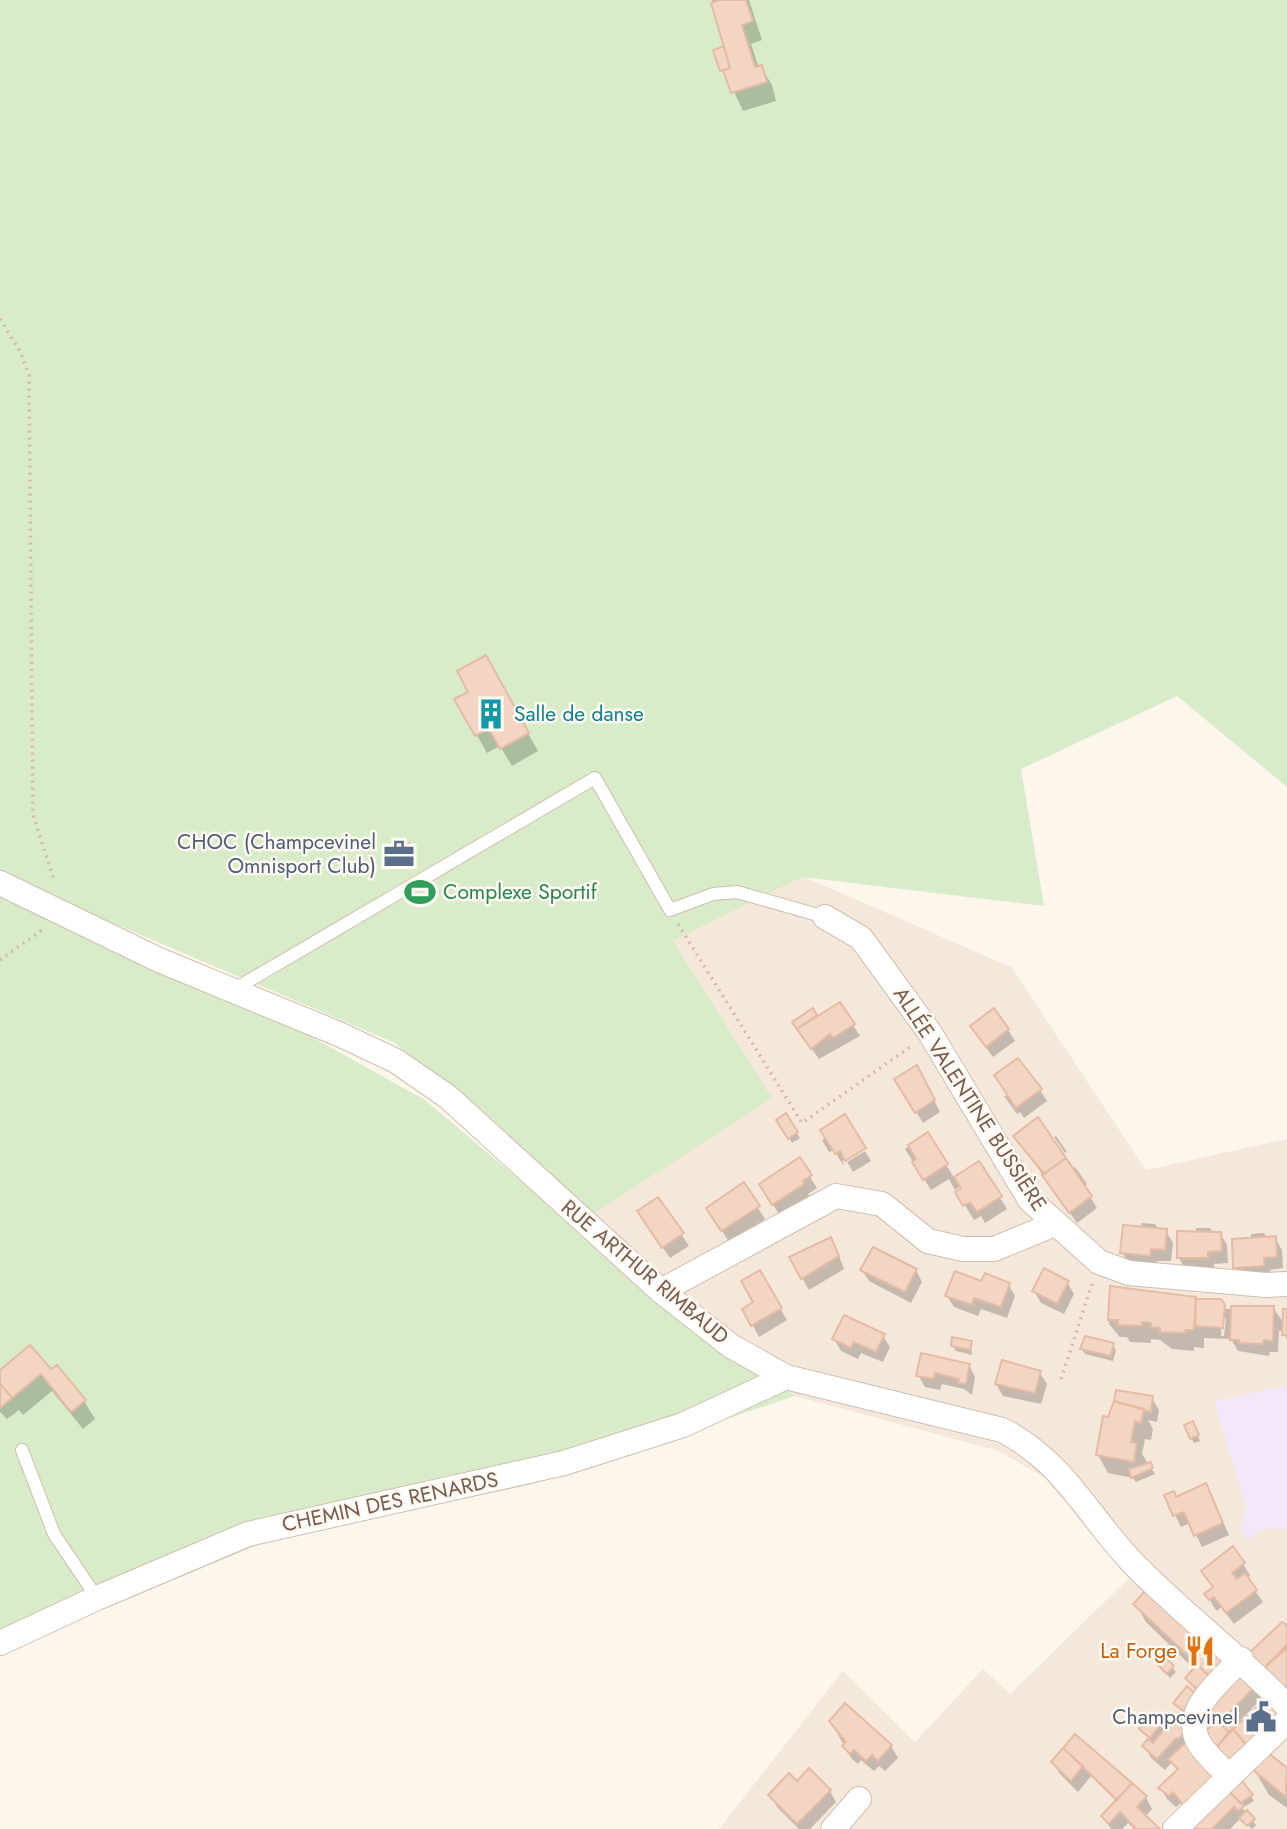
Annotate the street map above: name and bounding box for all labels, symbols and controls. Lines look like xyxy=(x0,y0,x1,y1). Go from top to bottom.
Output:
building icon: Salle de danse xyxy=(474,697,508,731)
place label: Salle de danse xyxy=(514,699,644,729)
place label: CHOC (Champcevinel Omnisport Club) xyxy=(177,827,376,881)
office icon: CHOC (Champcevinel Omnisport Club) xyxy=(382,837,416,871)
sports icon: Complexe Sportif xyxy=(403,875,437,909)
place label: Complexe Sportif xyxy=(443,877,598,907)
street label: ALLÉE VALENTINE BUSSIÈRE xyxy=(886,981,1054,1217)
street label: RUE ARTHUR RIMBAUD xyxy=(555,1193,735,1351)
street label: CHEMIN DES RENARDS xyxy=(279,1464,501,1540)
restaurant icon: La Forge xyxy=(1183,1634,1217,1668)
place label: La Forge xyxy=(1100,1636,1177,1666)
public building icon: Champcevinel xyxy=(1244,1700,1278,1734)
place label: Champcevinel xyxy=(1112,1702,1238,1732)

